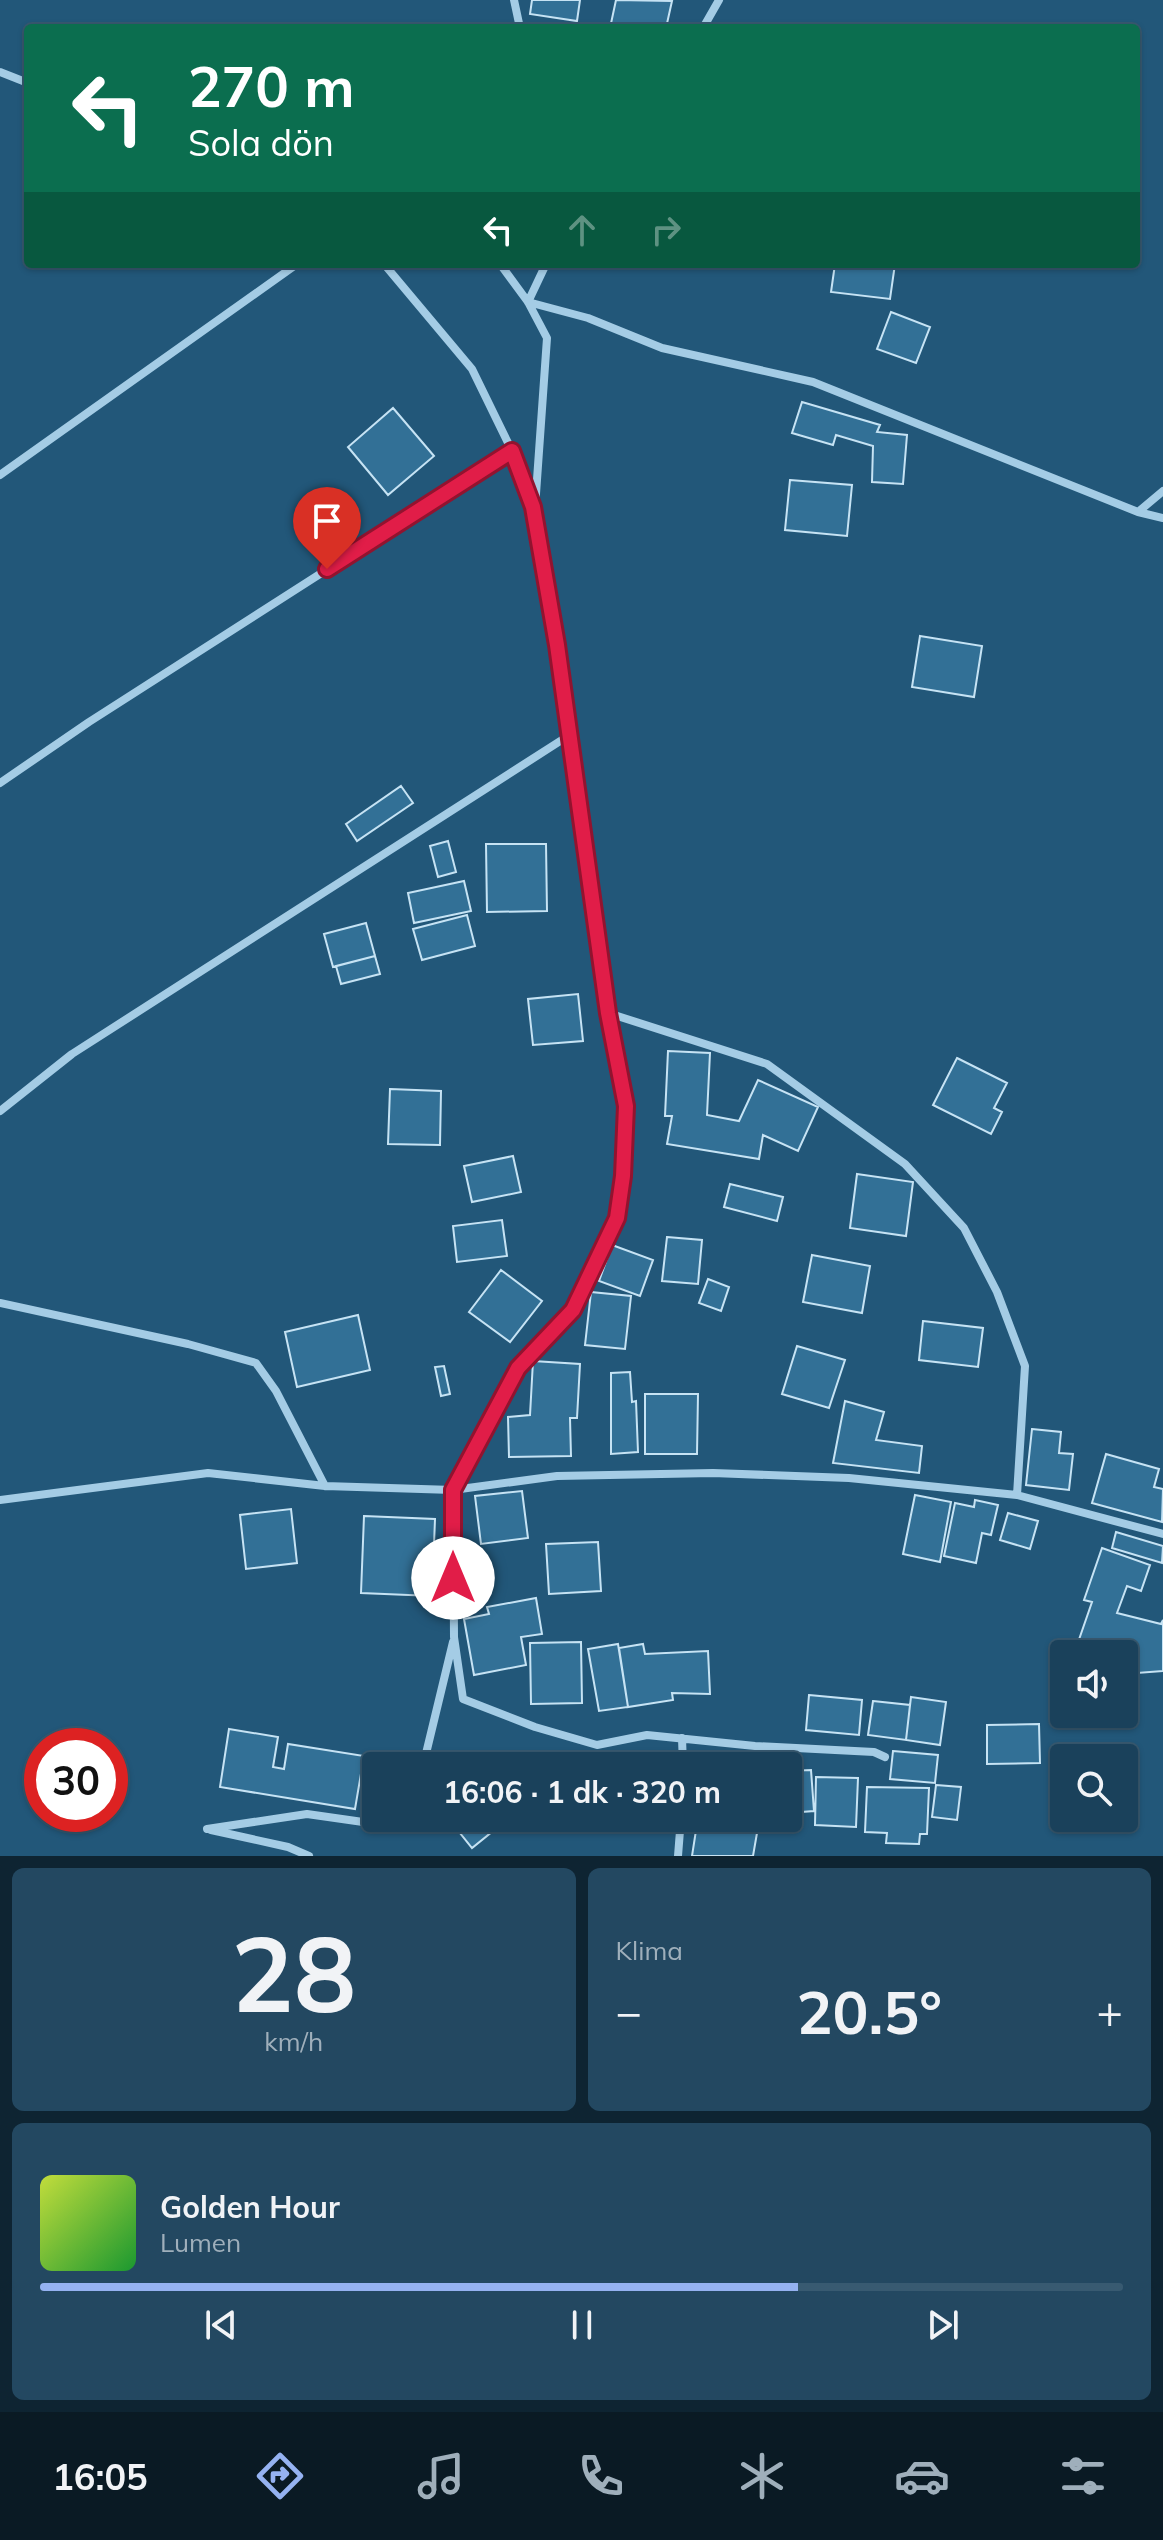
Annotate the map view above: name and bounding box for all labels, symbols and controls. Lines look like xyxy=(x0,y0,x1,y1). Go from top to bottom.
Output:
text: 270 m xyxy=(188,51,355,121)
icon: left xyxy=(56,56,160,160)
text: Sola dön xyxy=(188,120,334,165)
icon: left xyxy=(476,208,520,252)
icon: ahead xyxy=(560,208,604,252)
icon: right xyxy=(644,208,688,252)
pin xyxy=(293,487,361,569)
icon: arrive xyxy=(305,499,349,543)
position arrow xyxy=(411,1536,495,1620)
map controls xyxy=(1050,1640,1138,1832)
button: sound xyxy=(1050,1640,1138,1728)
speed limit sign: 30 xyxy=(24,1728,128,1832)
button: search xyxy=(1050,1744,1138,1832)
text: 16:06 · 1 dk · 320 m xyxy=(443,1773,721,1811)
text: 28 xyxy=(231,1907,356,2038)
text: Klima xyxy=(616,1934,683,1967)
text: 20.5° xyxy=(796,1974,942,2049)
text: − xyxy=(616,1984,642,2039)
text: + xyxy=(1097,1984,1123,2039)
text: km/h xyxy=(264,2025,323,2058)
text: Golden Hour xyxy=(160,2188,340,2226)
text: Lumen xyxy=(160,2226,241,2259)
icon: previous xyxy=(199,2303,243,2347)
icon: pause xyxy=(560,2303,604,2347)
icon: next xyxy=(921,2303,965,2347)
icon: directions xyxy=(252,2448,308,2504)
icon: music xyxy=(413,2448,469,2504)
icon: phone xyxy=(573,2448,629,2504)
icon: climate xyxy=(734,2448,790,2504)
icon: car xyxy=(894,2448,950,2504)
icon: filters xyxy=(1055,2448,1111,2504)
text: 16:05 xyxy=(52,2454,148,2499)

